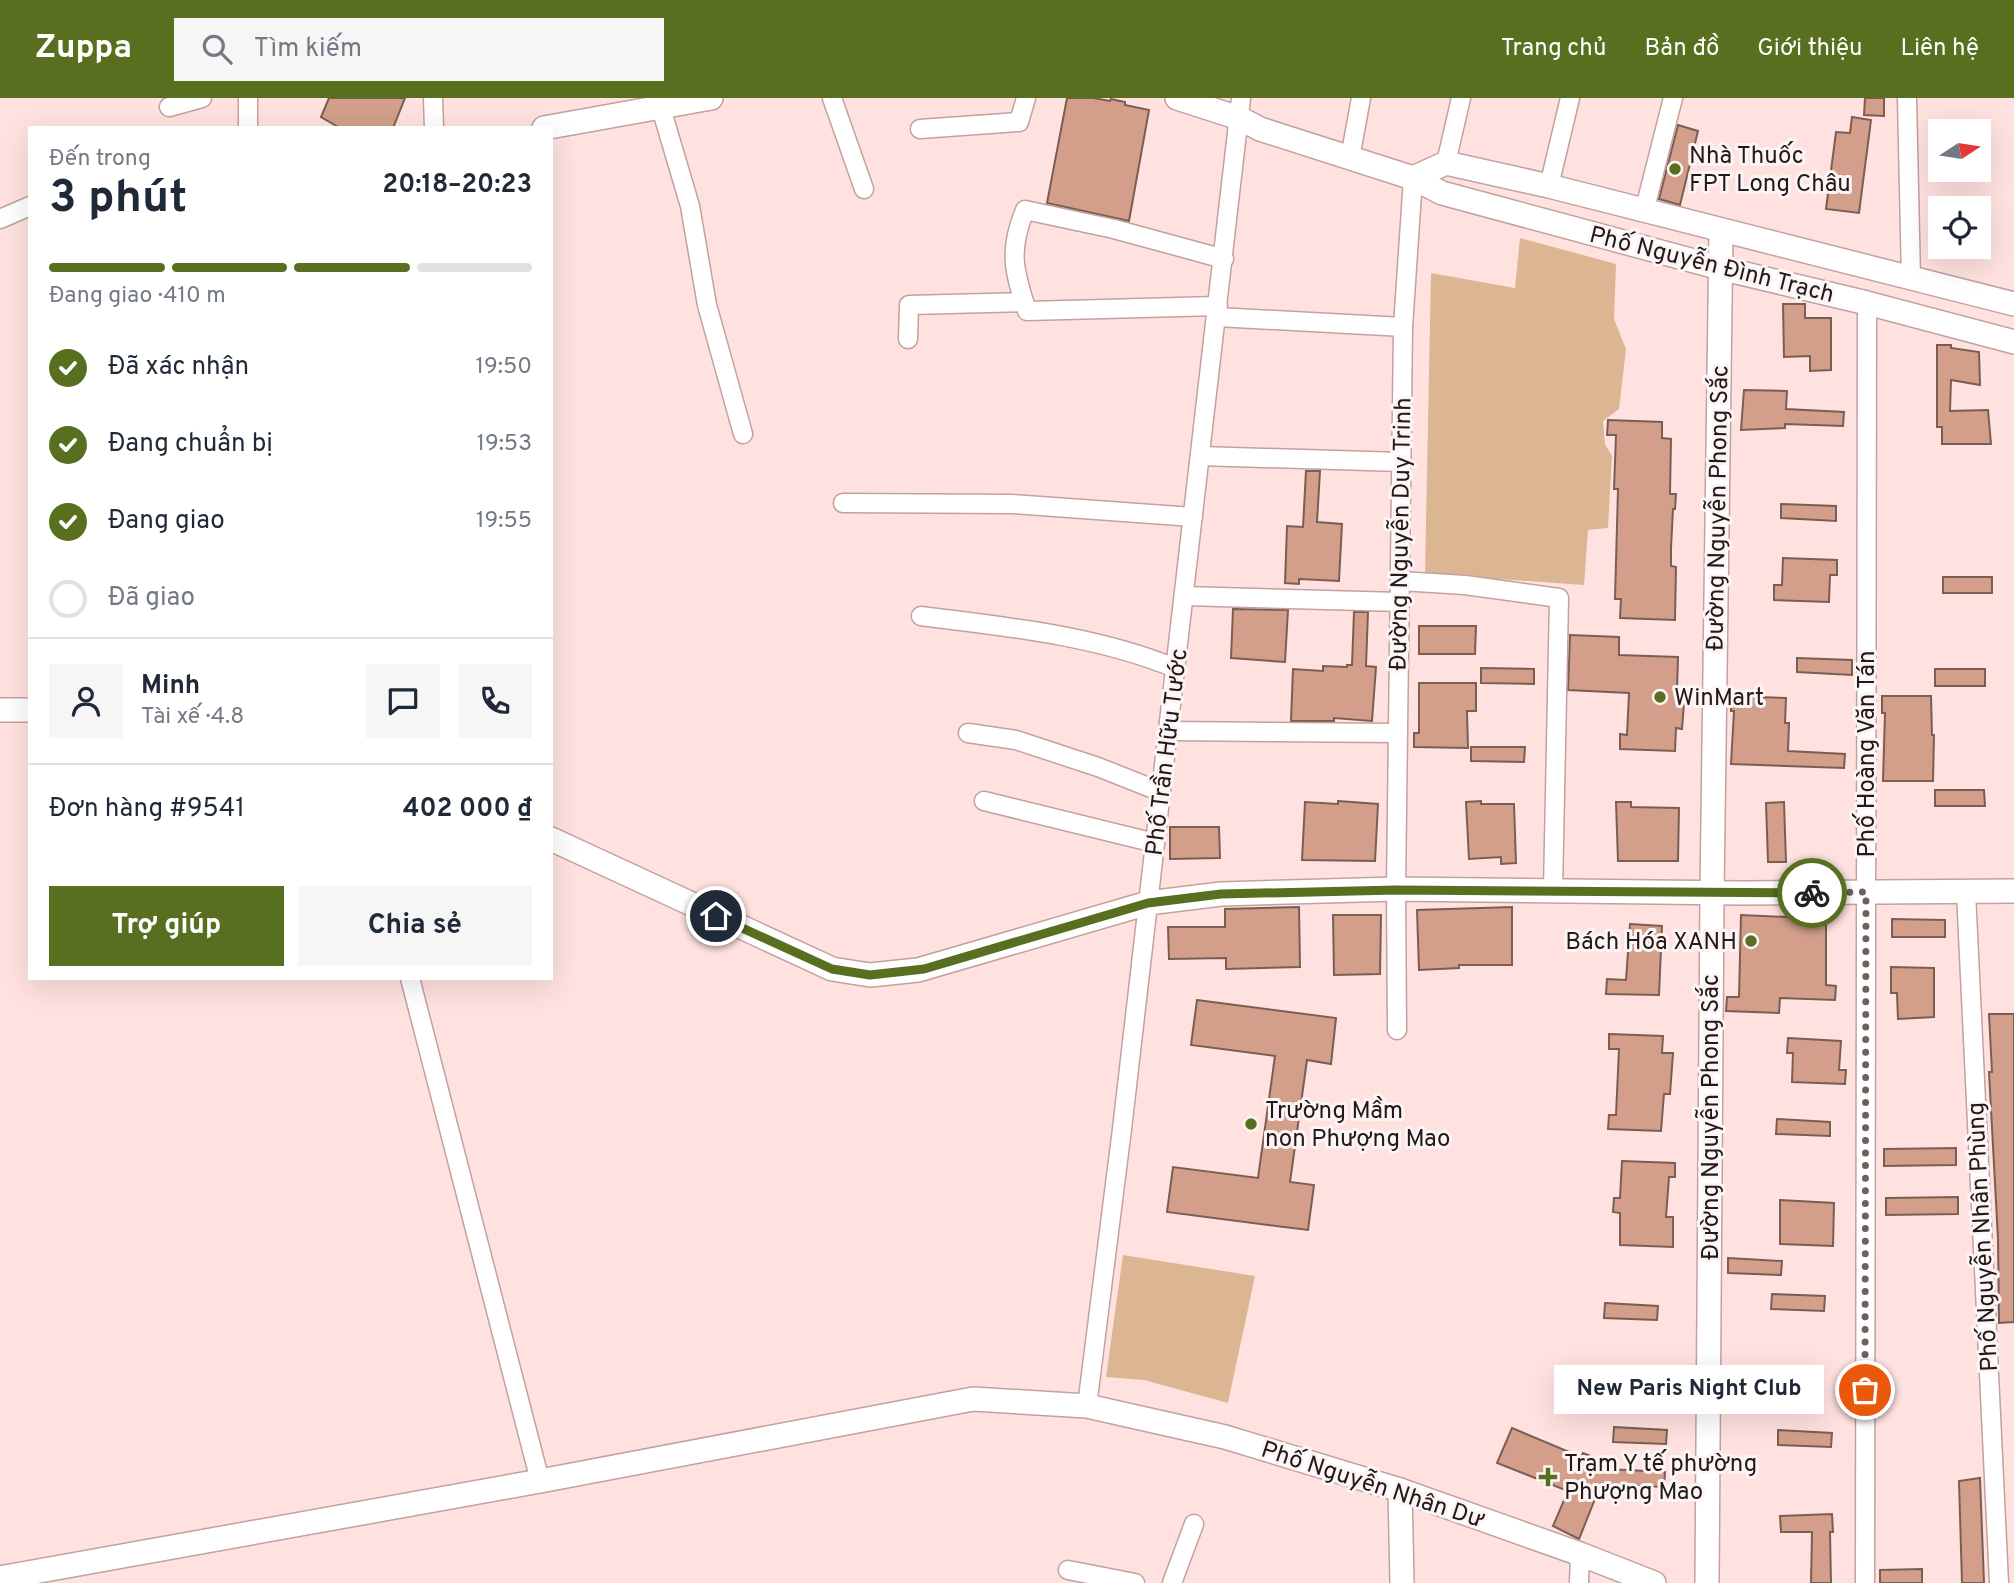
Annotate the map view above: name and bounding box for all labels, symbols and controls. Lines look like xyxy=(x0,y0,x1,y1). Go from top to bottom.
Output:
search box xyxy=(174,18,664,81)
text: Zuppa xyxy=(35,28,132,70)
icon: search xyxy=(198,30,236,68)
text: Tìm kiếm xyxy=(254,33,362,66)
text: Trang chủ xyxy=(1501,34,1606,64)
text: Bản đồ xyxy=(1644,34,1719,64)
text: Giới thiệu xyxy=(1757,34,1862,64)
text: Liên hệ xyxy=(1900,34,1979,64)
north arrow xyxy=(1928,119,1992,182)
map controls xyxy=(1928,119,1991,259)
place label: Nhà Thuốc FPT Long Châu xyxy=(1689,141,1851,200)
text: Đến trong xyxy=(49,145,151,174)
marker: Nhà Thuốc FPT Long Châu xyxy=(1667,161,1683,177)
text: 20:18–20:23 xyxy=(382,169,532,202)
text: 3 phút xyxy=(49,170,187,229)
button: locate xyxy=(1928,196,1991,259)
street label: Phố Nguyễn Đình Trạch xyxy=(1586,219,1838,311)
text: Đang giao · 410 m xyxy=(49,282,226,311)
icon: check xyxy=(49,349,87,387)
text: Đã xác nhận xyxy=(108,351,249,384)
text: 19:50 xyxy=(476,353,532,382)
street label: Đường Nguyễn Phong Sắc xyxy=(1700,365,1736,651)
street label: Đường Nguyễn Duy Trinh xyxy=(1383,397,1419,671)
icon: check xyxy=(49,426,87,464)
text: Đang chuẩn bị xyxy=(108,428,273,461)
text: 19:53 xyxy=(476,430,532,459)
icon: check xyxy=(49,503,87,541)
text: Đang giao xyxy=(108,505,225,538)
text: 19:55 xyxy=(476,507,532,536)
text: Đã giao xyxy=(108,582,195,615)
street label: Phố Trần Hữu Tước xyxy=(1139,647,1196,858)
street label: Phố Hoàng Văn Tán xyxy=(1852,650,1883,858)
button: person xyxy=(49,664,123,738)
button: chat xyxy=(366,664,440,738)
button: phone xyxy=(458,664,532,738)
text: Minh xyxy=(141,670,200,703)
place label: WinMart xyxy=(1674,684,1764,714)
marker: WinMart xyxy=(1652,689,1668,705)
text: Tài xế · 4.8 xyxy=(141,703,244,732)
text: Đơn hàng #9541 xyxy=(49,793,245,826)
text: 402 000 ₫ xyxy=(403,793,532,826)
courier xyxy=(1777,858,1847,928)
icon: bike xyxy=(1793,874,1831,912)
button: Trợ giúp xyxy=(49,886,284,966)
button: Chia sẻ xyxy=(298,886,532,966)
pin xyxy=(686,886,746,946)
icon: home xyxy=(697,897,735,935)
place label: Bách Hóa XANH xyxy=(1565,928,1737,958)
marker: Bách Hóa XANH xyxy=(1743,933,1759,949)
street label: Đường Nguyễn Phong Sắc xyxy=(1695,974,1727,1260)
place label: Trường Mầm non Phượng Mao xyxy=(1265,1096,1451,1155)
street label: Phố Nguyễn Nhân Phùng xyxy=(1960,1101,2006,1373)
marker: Trường Mầm non Phượng Mao xyxy=(1243,1116,1259,1132)
pin xyxy=(1835,1360,1895,1420)
callout: New Paris Night Club xyxy=(1554,1366,1823,1414)
icon: bag xyxy=(1846,1371,1884,1409)
text: New Paris Night Club xyxy=(1577,1375,1801,1404)
street label: Phố Nguyễn Nhân Dư xyxy=(1257,1434,1489,1536)
place label: Trạm Y tế phường Phượng Mao xyxy=(1564,1449,1757,1508)
marker: Trạm Y tế phường Phượng Mao xyxy=(1538,1467,1558,1487)

